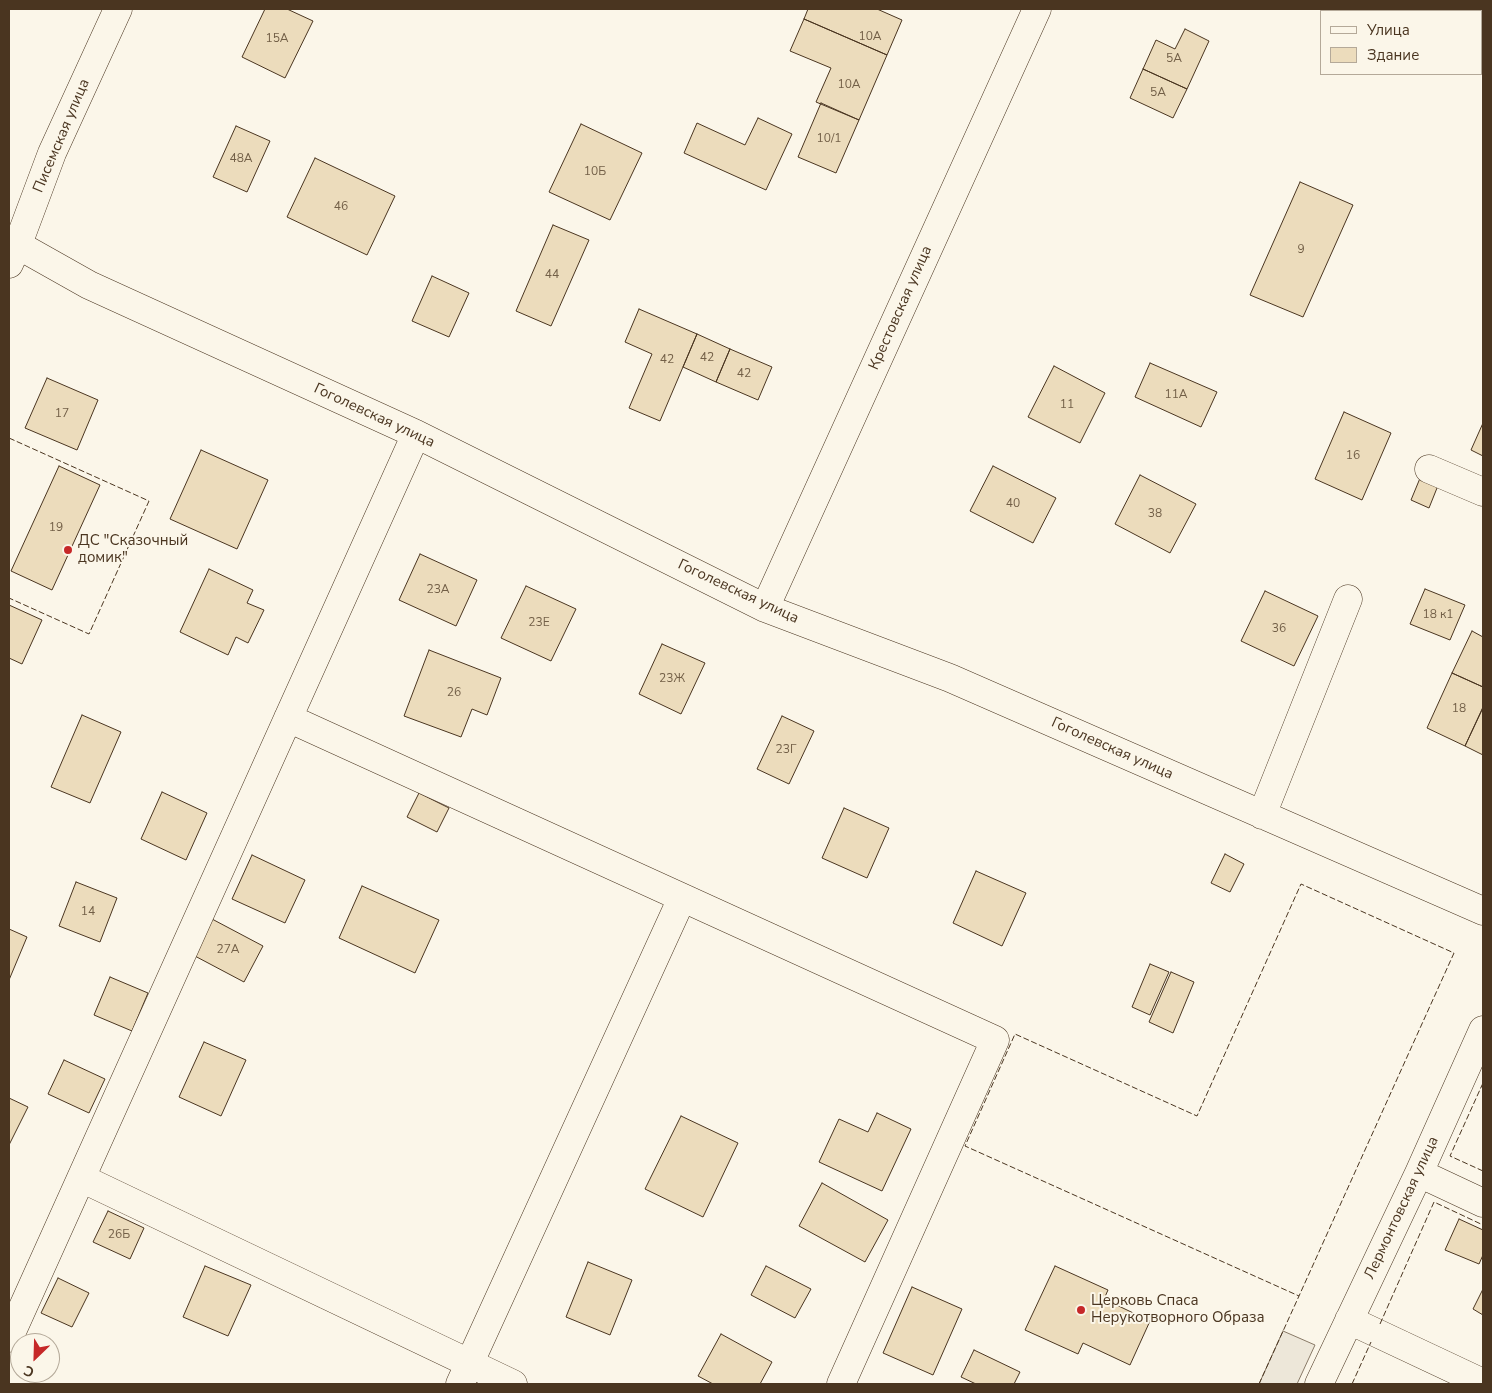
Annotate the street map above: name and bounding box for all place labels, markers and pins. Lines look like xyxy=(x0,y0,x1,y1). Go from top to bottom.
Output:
place label: ДС "Сказочный домик" xyxy=(78,532,188,567)
marker: ДС "Сказочный домик" xyxy=(62,544,74,556)
place label: Церковь Спаса Нерукотворного Образа xyxy=(1091,1292,1265,1327)
marker: Церковь Спаса Нерукотворного Образа xyxy=(1075,1304,1087,1316)

